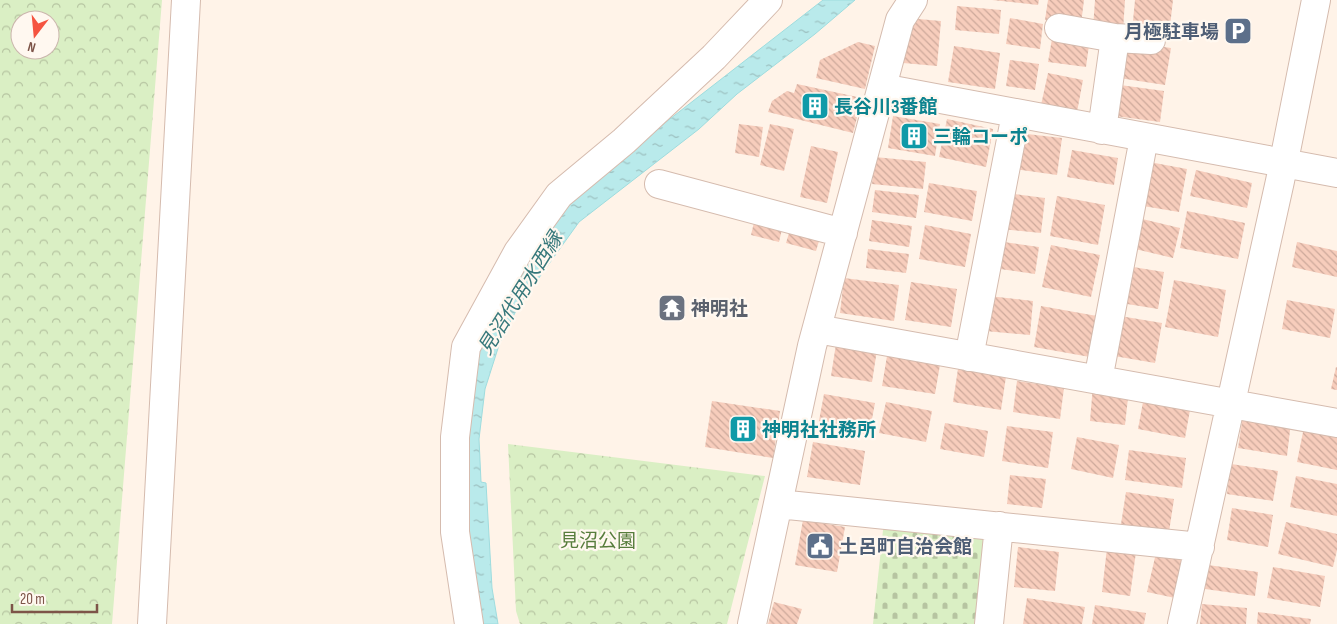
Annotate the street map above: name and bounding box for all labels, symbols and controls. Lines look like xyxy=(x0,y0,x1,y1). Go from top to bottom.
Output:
north arrow xyxy=(10,10,60,60)
parking icon: 月極駐車場 xyxy=(1223,16,1253,46)
place label: 月極駐車場 xyxy=(1124,21,1219,44)
text: N xyxy=(26,38,37,56)
building icon: 長谷川3番館 xyxy=(800,91,830,121)
place label: 長谷川3番館 xyxy=(834,96,938,119)
building icon: 三輪コーポ xyxy=(899,121,929,151)
place label: 三輪コーポ xyxy=(933,126,1028,149)
water label: 見沼代用水西縁 xyxy=(474,226,569,359)
temple icon: 神明社 xyxy=(657,293,687,323)
place label: 神明社 xyxy=(691,298,748,321)
building icon: 神明社社務所 xyxy=(728,414,758,444)
place label: 神明社社務所 xyxy=(762,419,876,442)
park label: 見沼公園 xyxy=(560,530,636,553)
public building icon: 土呂町自治会館 xyxy=(805,531,835,561)
place label: 土呂町自治会館 xyxy=(839,536,972,559)
scale bar xyxy=(12,582,98,614)
text: 20 m xyxy=(20,590,45,609)

